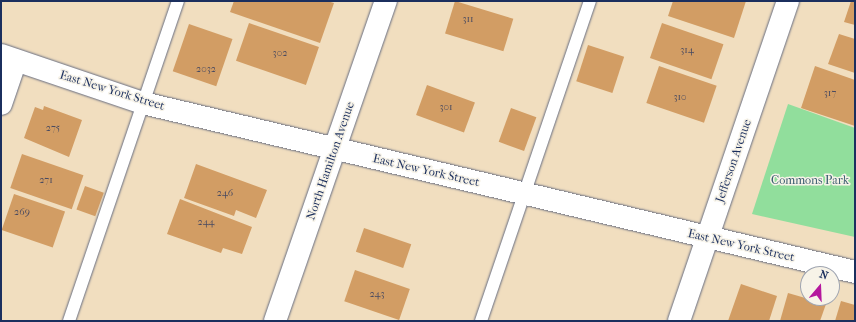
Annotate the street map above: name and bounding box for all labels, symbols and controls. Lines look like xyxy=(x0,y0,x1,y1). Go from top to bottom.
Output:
house number: 311 xyxy=(462,14,474,26)
house number: 314 xyxy=(680,45,694,57)
house number: 302 xyxy=(273,48,287,60)
house number: 2032 xyxy=(196,64,216,76)
street label: East New York Street xyxy=(58,68,166,114)
house number: 317 xyxy=(824,88,836,100)
house number: 310 xyxy=(673,92,687,104)
street label: North Hamilton Avenue xyxy=(304,100,358,222)
house number: 301 xyxy=(439,102,453,114)
street label: Jefferson Avenue xyxy=(713,118,755,204)
house number: 275 xyxy=(46,123,60,135)
street label: East New York Street xyxy=(371,152,481,190)
park label: Commons Park xyxy=(771,174,849,188)
house number: 271 xyxy=(39,175,53,187)
house number: 246 xyxy=(217,188,233,200)
house number: 269 xyxy=(14,207,30,219)
house number: 244 xyxy=(197,217,215,229)
street label: East New York Street xyxy=(686,227,796,265)
north arrow xyxy=(800,266,840,306)
text: N xyxy=(818,268,830,283)
house number: 243 xyxy=(369,289,385,301)

